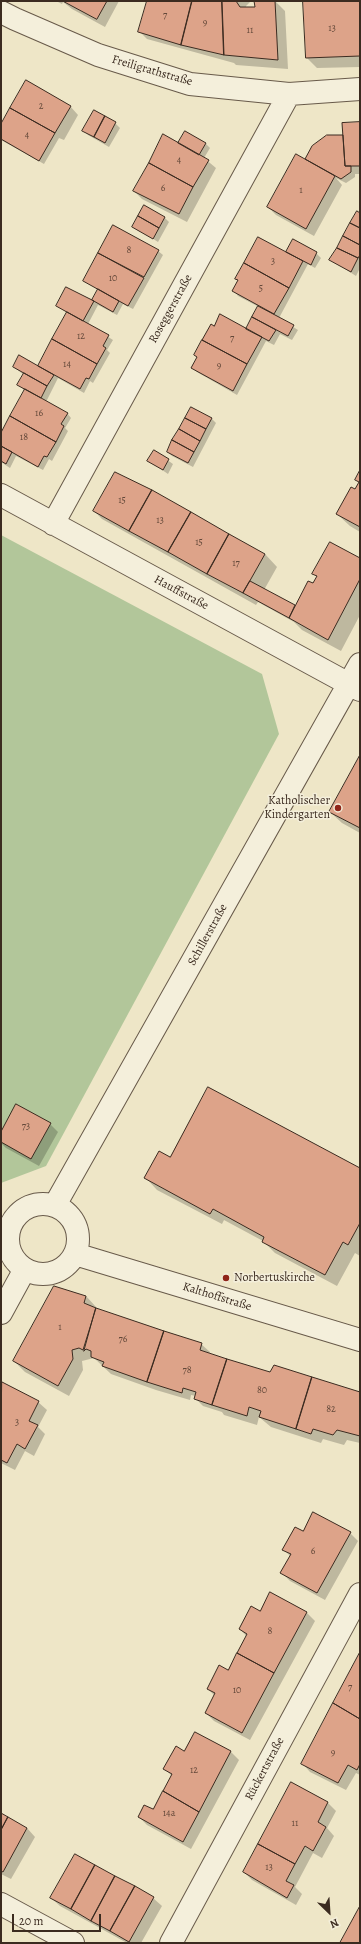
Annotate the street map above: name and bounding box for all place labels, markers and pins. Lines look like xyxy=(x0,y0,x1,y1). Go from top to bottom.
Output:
place label: Katholischer Kindergarten xyxy=(264,794,330,822)
marker: Katholischer Kindergarten xyxy=(333,803,343,813)
place label: Norbertuskirche xyxy=(234,1271,315,1285)
marker: Norbertuskirche xyxy=(221,1273,231,1283)

